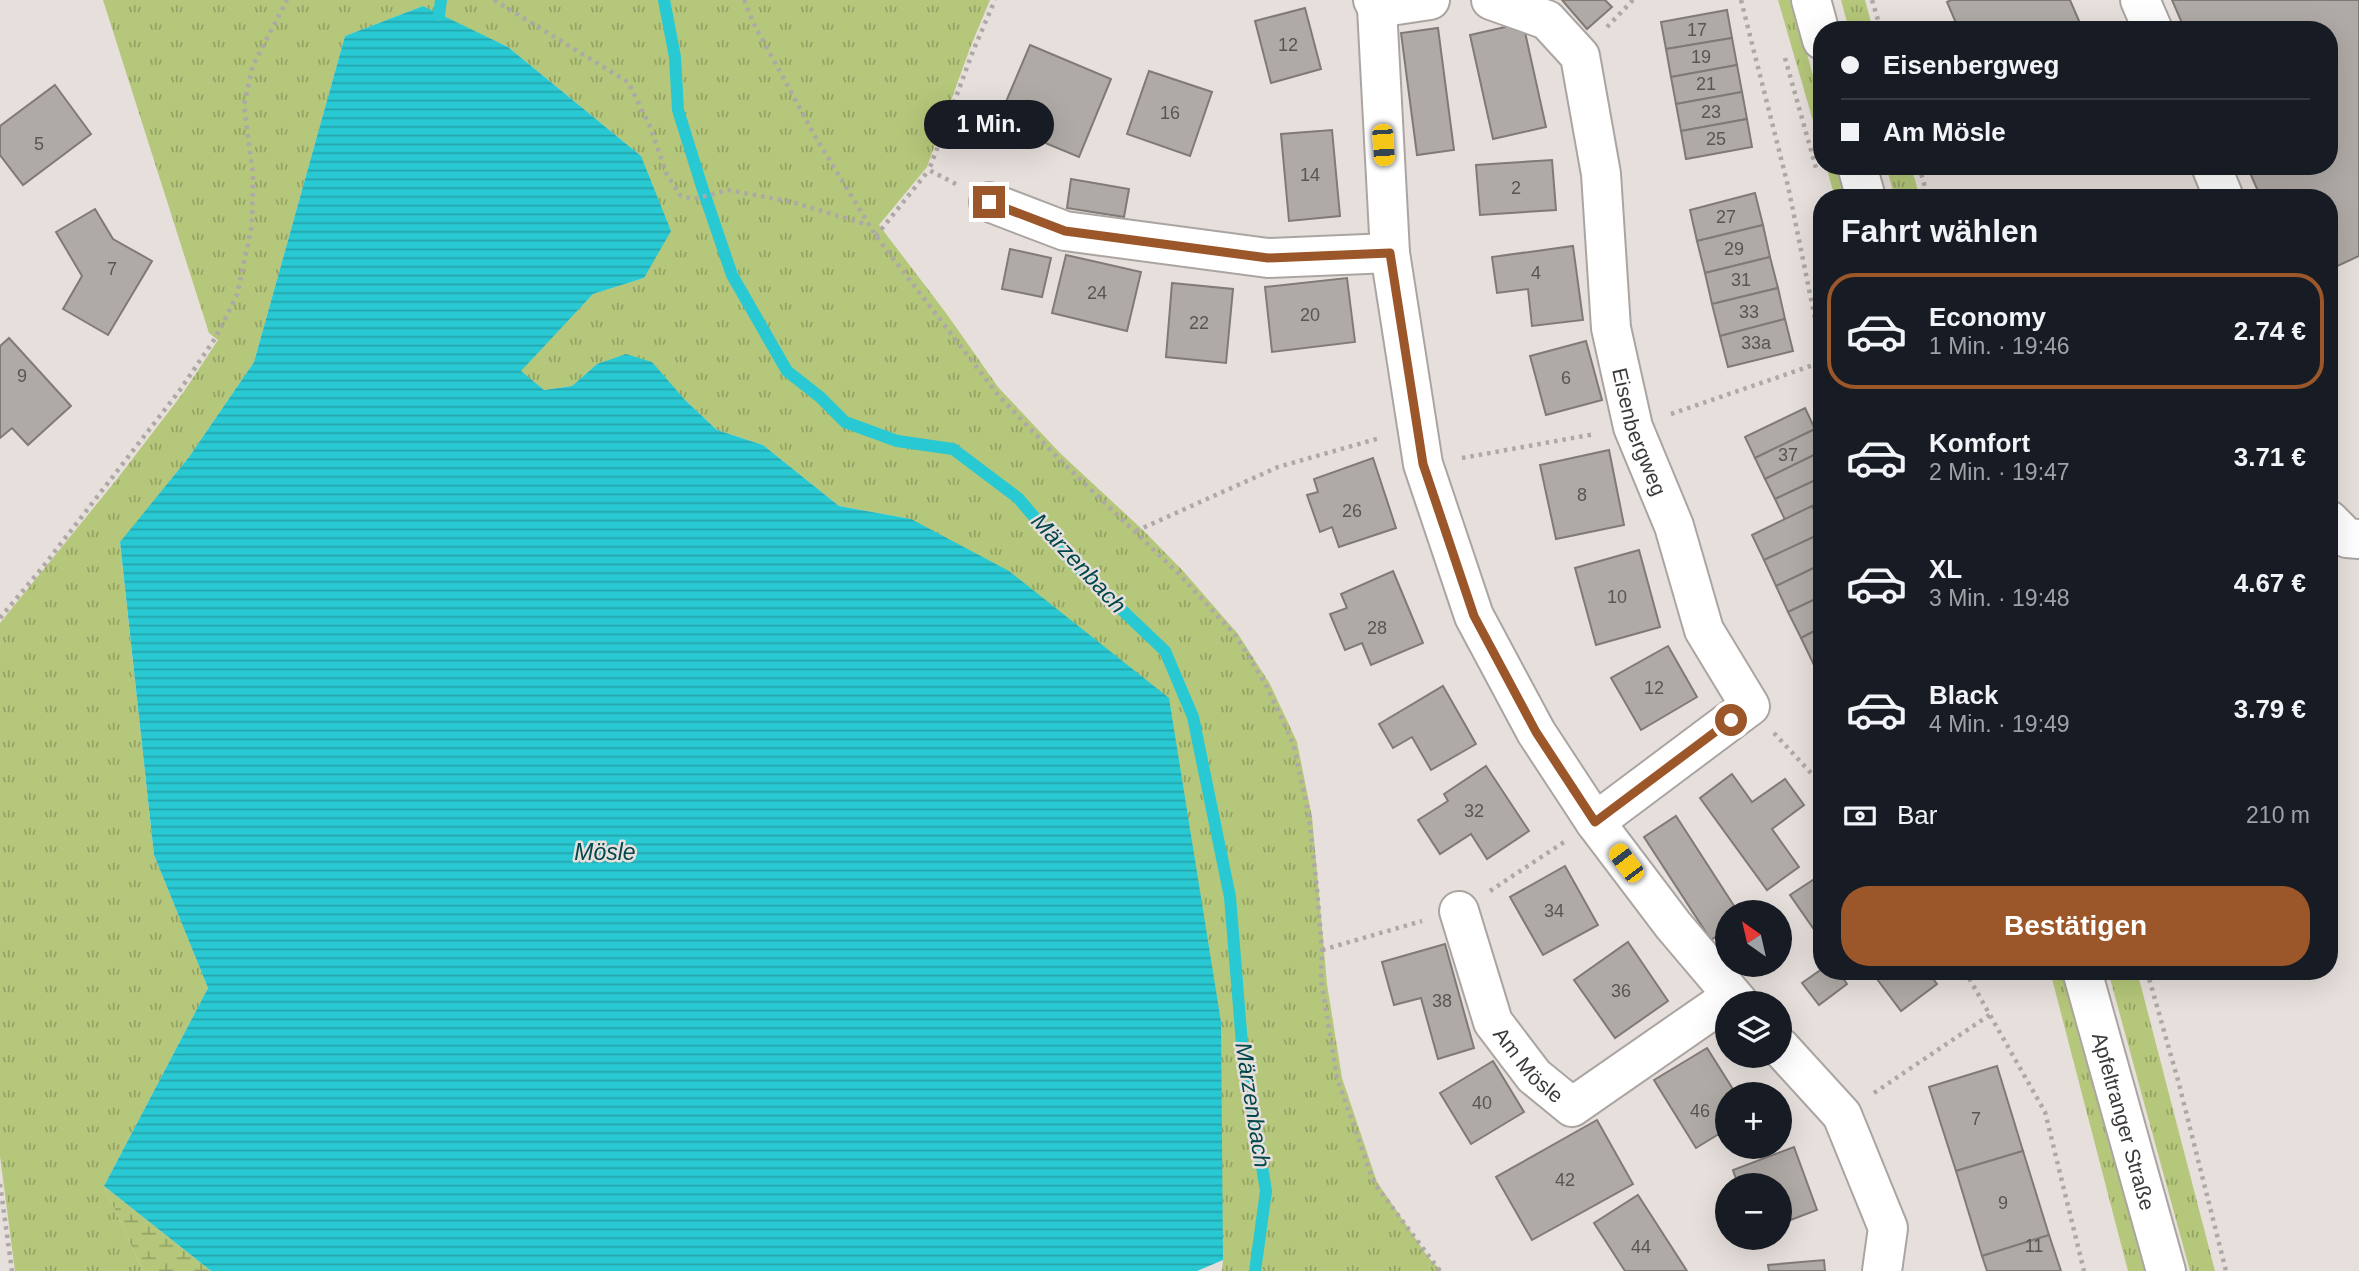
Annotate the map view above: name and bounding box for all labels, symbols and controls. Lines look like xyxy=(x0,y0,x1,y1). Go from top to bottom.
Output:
house number: 17 xyxy=(1687,20,1707,40)
house number: 12 xyxy=(1278,35,1298,55)
house number: 19 xyxy=(1691,47,1711,67)
text: Eisenbergweg xyxy=(1883,50,2059,80)
house number: 21 xyxy=(1696,74,1716,94)
callout: 1 Min. xyxy=(924,100,1054,150)
house number: 23 xyxy=(1701,102,1721,122)
house number: 16 xyxy=(1160,103,1180,123)
text: 1 Min. xyxy=(956,111,1022,137)
text: Am Mösle xyxy=(1883,117,2006,147)
car xyxy=(1372,123,1395,167)
house number: 25 xyxy=(1706,129,1726,149)
house number: 5 xyxy=(34,134,44,154)
house number: 14 xyxy=(1300,165,1320,185)
house number: 2 xyxy=(1511,178,1521,198)
route end xyxy=(973,186,1005,218)
house number: 27 xyxy=(1716,207,1736,227)
text: Fahrt wählen xyxy=(1841,213,2038,249)
house number: 29 xyxy=(1724,239,1744,259)
house number: 7 xyxy=(107,259,117,279)
house number: 4 xyxy=(1531,263,1541,283)
house number: 31 xyxy=(1731,270,1751,290)
house number: 24 xyxy=(1087,283,1107,303)
icon: car xyxy=(1845,300,1908,363)
house number: 33 xyxy=(1739,302,1759,322)
text: Economy xyxy=(1929,302,2046,332)
house number: 20 xyxy=(1300,305,1320,325)
house number: 22 xyxy=(1189,313,1209,333)
text: 2.74 € xyxy=(2234,316,2306,346)
house number: 33a xyxy=(1741,333,1772,353)
text: 1 Min. · 19:46 xyxy=(1929,333,2070,359)
street label: Eisenbergweg xyxy=(1609,365,1671,499)
house number: 9 xyxy=(17,366,27,386)
house number: 6 xyxy=(1561,368,1571,388)
icon: car xyxy=(1845,426,1908,489)
text: Komfort xyxy=(1929,428,2030,458)
text: 3.71 € xyxy=(2234,442,2306,472)
house number: 37 xyxy=(1778,445,1798,465)
text: 2 Min. · 19:47 xyxy=(1929,459,2070,485)
house number: 8 xyxy=(1577,485,1587,505)
house number: 26 xyxy=(1342,501,1362,521)
water label: Märzenbach xyxy=(1026,508,1132,618)
icon: car xyxy=(1845,552,1908,615)
text: XL xyxy=(1929,554,1962,584)
text: 4.67 € xyxy=(2234,568,2306,598)
text: 3 Min. · 19:48 xyxy=(1929,585,2070,611)
house number: 10 xyxy=(1607,587,1627,607)
house number: 28 xyxy=(1367,618,1387,638)
house number: 12 xyxy=(1644,678,1664,698)
icon: car xyxy=(1845,678,1908,741)
text: Black xyxy=(1929,680,1998,710)
text: 3.79 € xyxy=(2234,694,2306,724)
route start xyxy=(1715,704,1747,736)
text: 4 Min. · 19:49 xyxy=(1929,711,2070,737)
icon: cash xyxy=(1841,797,1879,835)
text: Bar xyxy=(1897,800,1937,830)
house number: 32 xyxy=(1464,801,1484,821)
text: 210 m xyxy=(2246,802,2310,828)
water label: Mösle xyxy=(574,839,636,865)
car xyxy=(1605,840,1648,886)
button: Bestätigen xyxy=(1841,886,2310,966)
north arrow xyxy=(1715,900,1792,976)
map controls xyxy=(1715,900,1792,1250)
house number: 34 xyxy=(1544,901,1564,921)
house number: 36 xyxy=(1611,981,1631,1001)
house number: 38 xyxy=(1432,991,1452,1011)
button: layers xyxy=(1715,991,1792,1068)
street label: Am Mösle xyxy=(1489,1022,1568,1107)
street label: Apfeltranger Straße xyxy=(2088,1030,2160,1213)
water label: Märzenbach xyxy=(1230,1040,1276,1170)
button: + xyxy=(1715,1082,1792,1159)
house number: 40 xyxy=(1472,1093,1492,1113)
house number: 46 xyxy=(1690,1101,1710,1121)
house number: 7 xyxy=(1971,1109,1981,1129)
house number: 42 xyxy=(1555,1170,1575,1190)
button: − xyxy=(1715,1173,1792,1250)
house number: 9 xyxy=(1998,1193,2008,1213)
house number: 11 xyxy=(2025,1236,2043,1256)
house number: 44 xyxy=(1631,1237,1651,1257)

